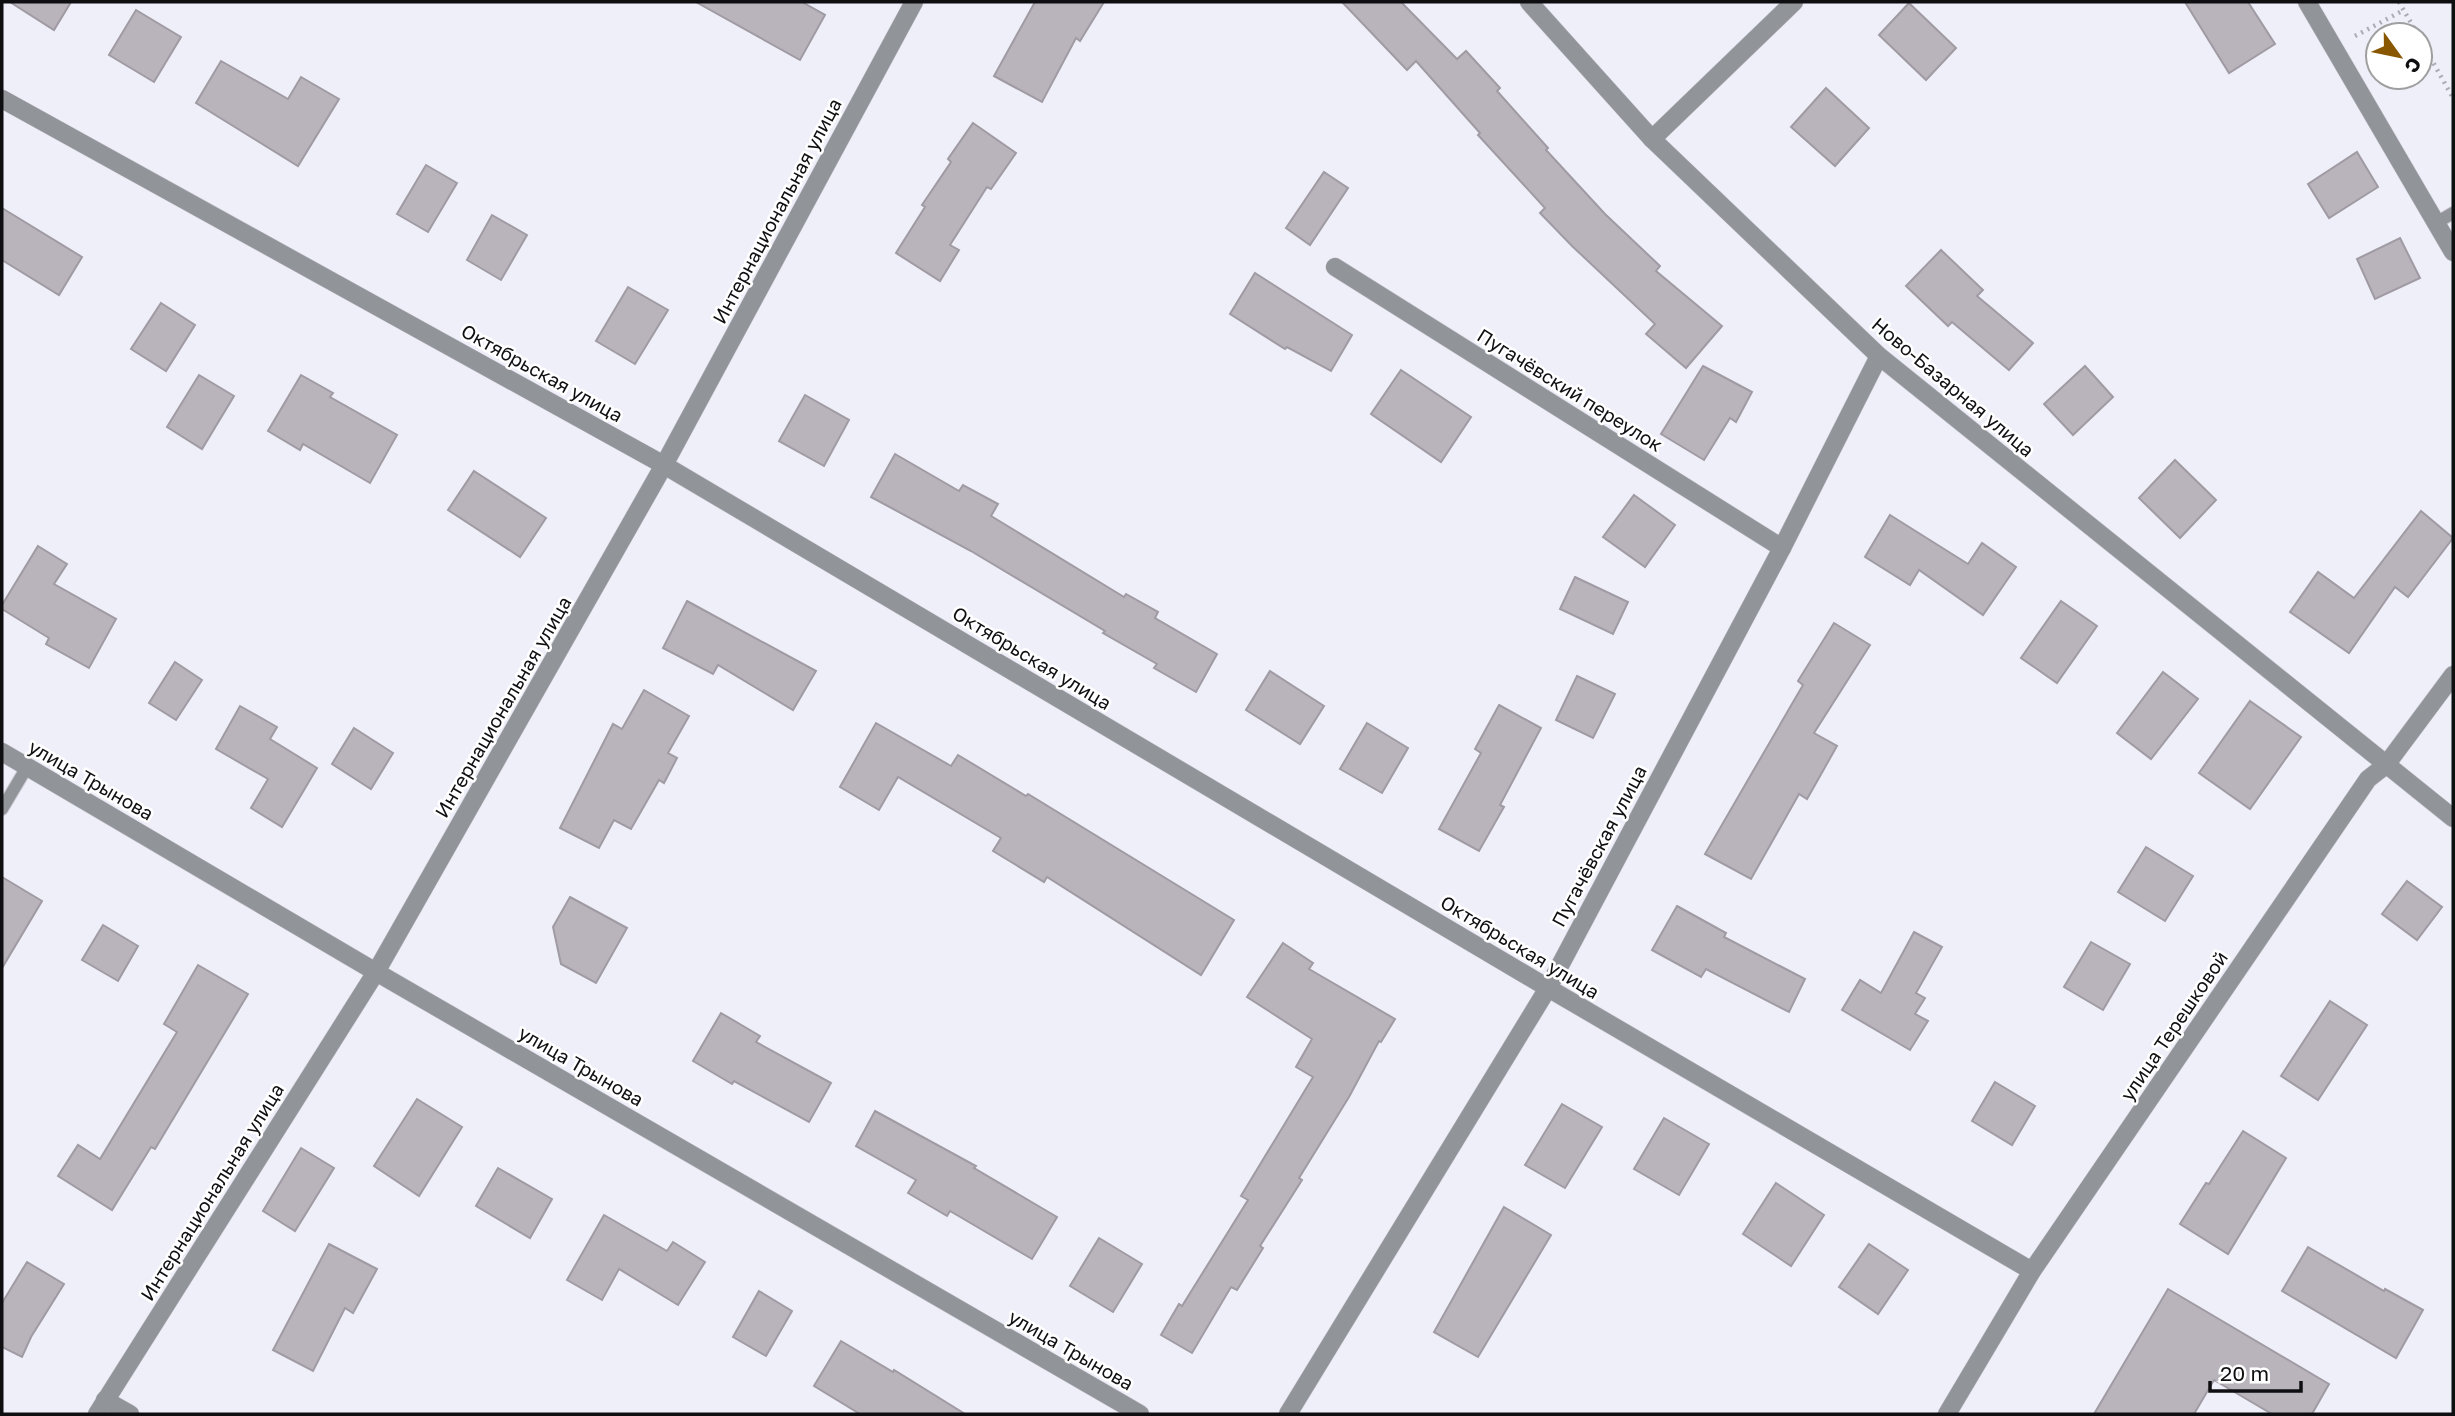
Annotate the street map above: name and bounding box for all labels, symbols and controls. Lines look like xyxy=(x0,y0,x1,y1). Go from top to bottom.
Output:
north arrow xyxy=(2364,21,2434,91)
text: С xyxy=(2400,54,2427,77)
street label: Интернациональная улица xyxy=(707,94,846,327)
street label: Ново-Базарная улица xyxy=(1868,312,2039,461)
street label: Октябрьская улица xyxy=(457,319,627,427)
street label: Пугачёвский переулок xyxy=(1473,323,1667,456)
street label: Интернациональная улица xyxy=(430,592,576,822)
street label: Октябрьская улица xyxy=(949,601,1116,714)
street label: улица Трынова xyxy=(25,734,158,825)
street label: Пугачёвская улица xyxy=(1546,761,1651,930)
street label: Октябрьская улица xyxy=(1437,890,1604,1003)
street label: улица Терешковой xyxy=(2115,947,2232,1105)
street label: улица Трынова xyxy=(515,1020,648,1111)
street label: Интернациональная улица xyxy=(135,1079,288,1305)
street label: улица Трынова xyxy=(1005,1304,1138,1395)
scale bar xyxy=(2210,1350,2301,1394)
text: 20 m xyxy=(2220,1360,2269,1386)

